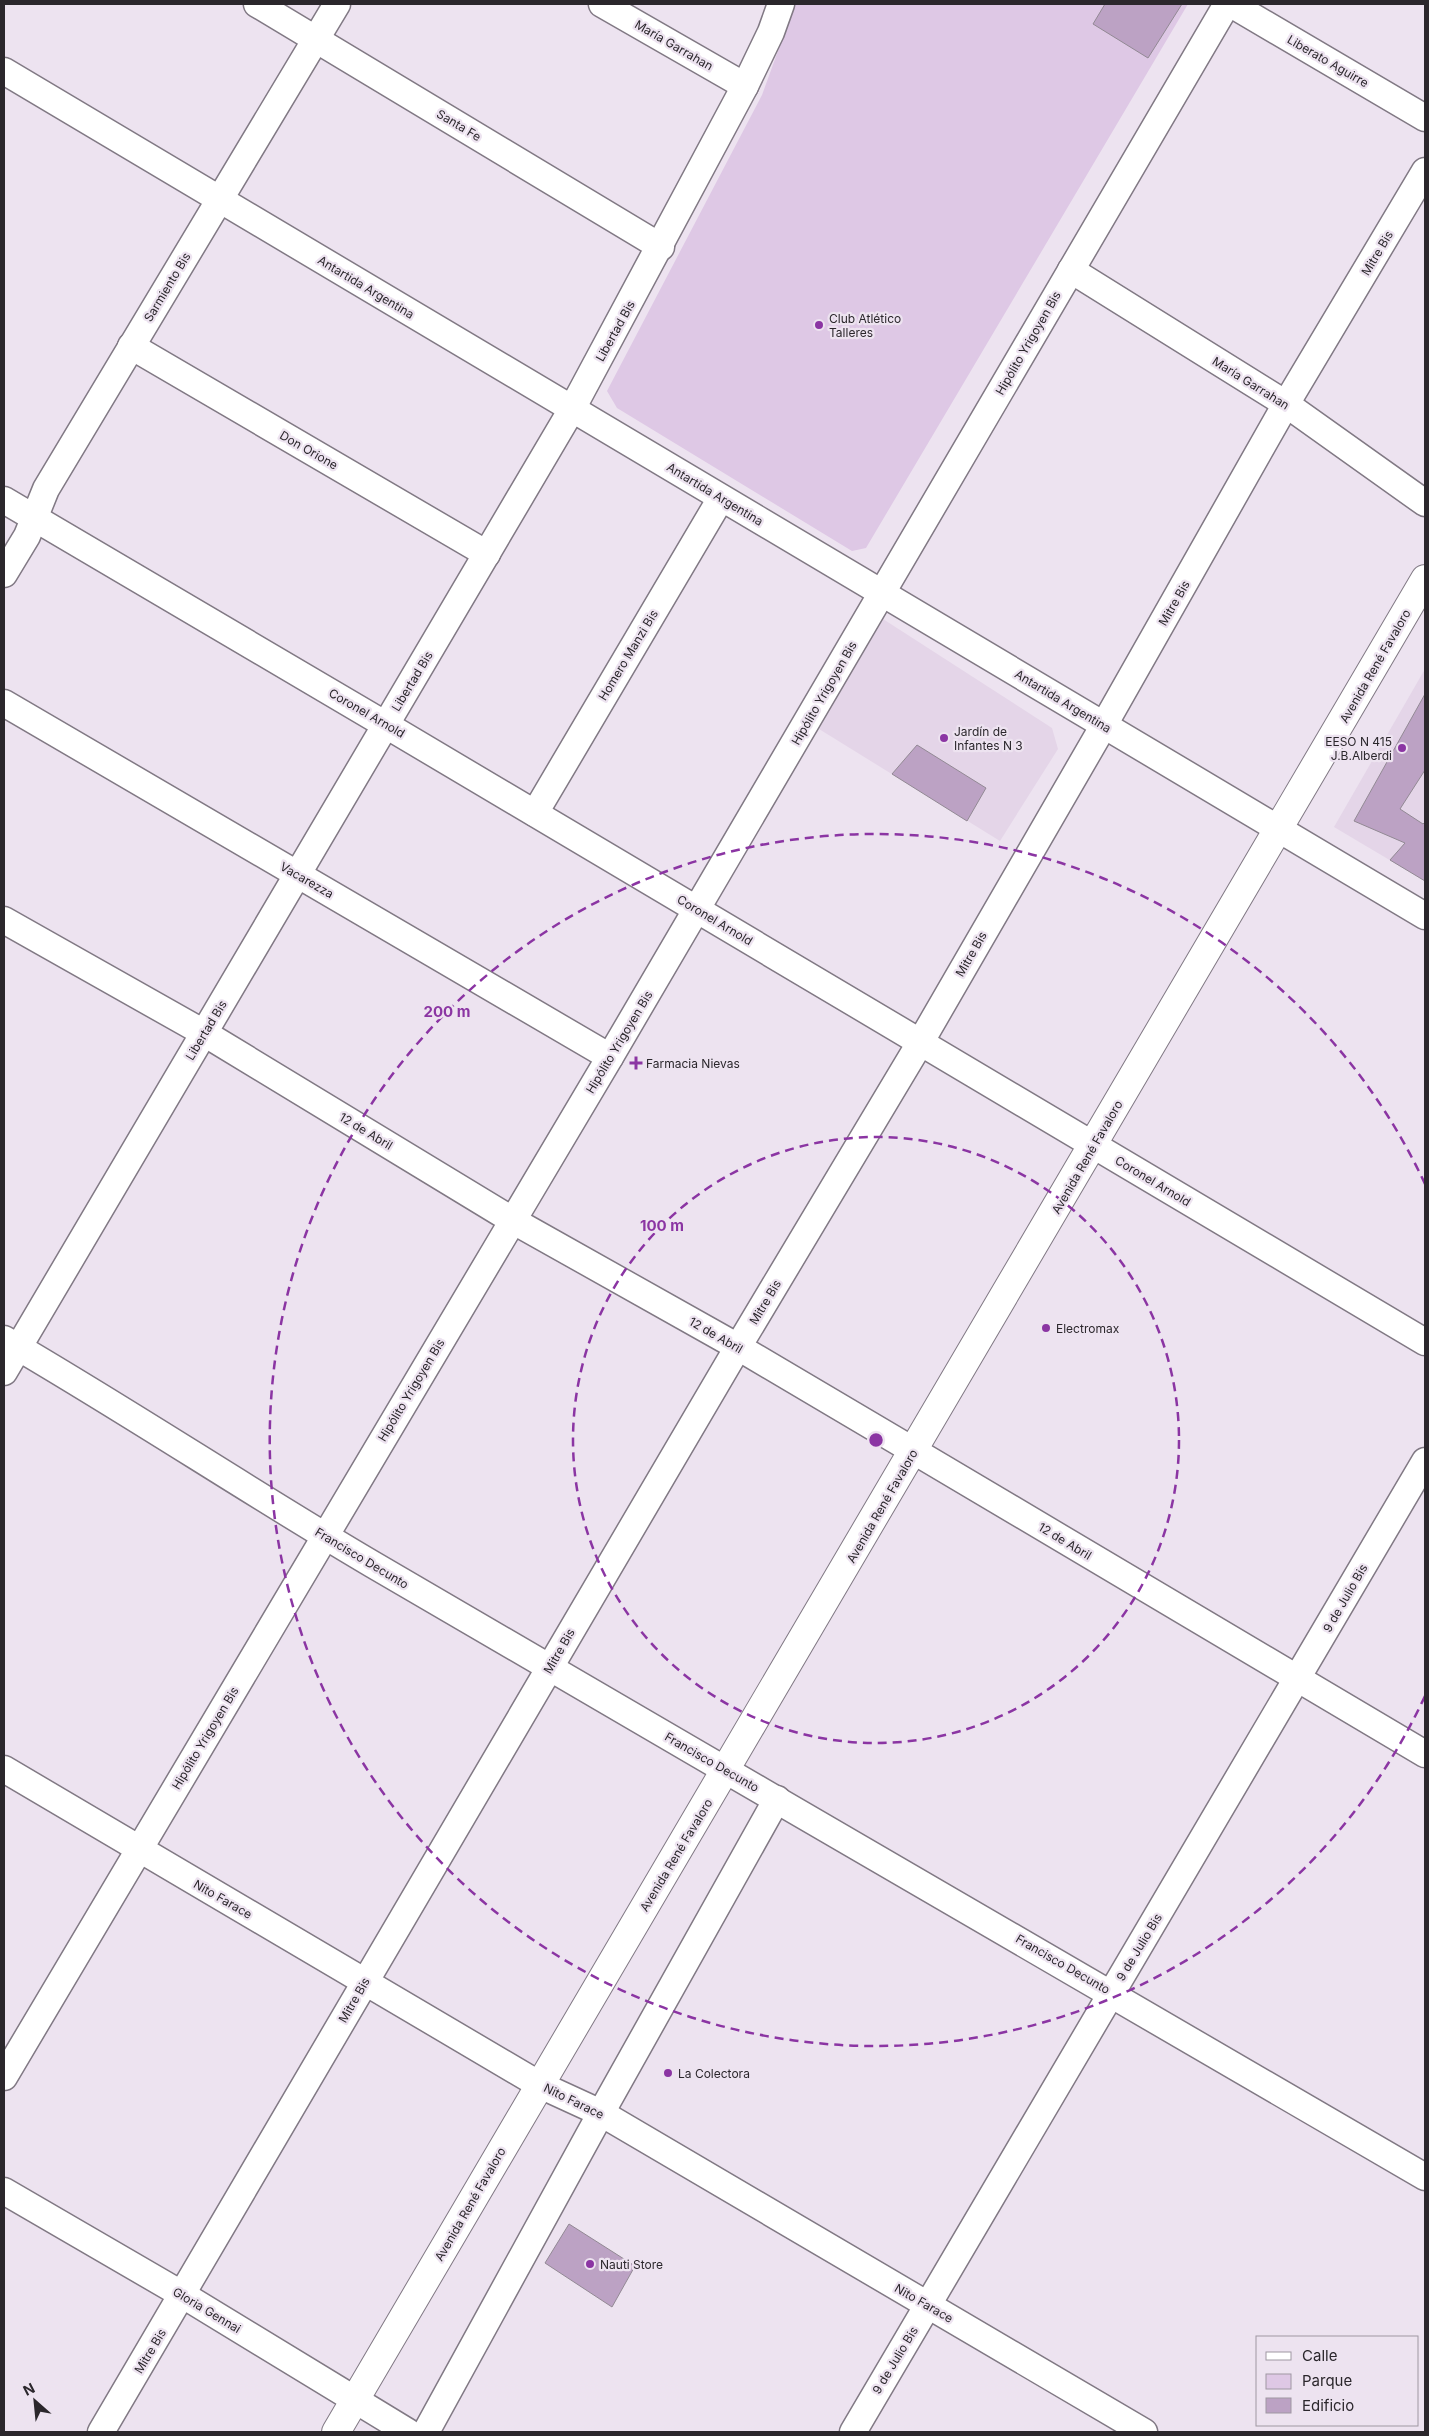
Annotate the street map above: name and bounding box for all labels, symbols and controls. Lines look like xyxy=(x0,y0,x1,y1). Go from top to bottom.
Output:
street label: María Garrahan xyxy=(632,17,716,73)
street label: Liberato Aguirre xyxy=(1285,32,1371,90)
street label: Santa Fe xyxy=(434,106,484,144)
street label: Mitre Bis xyxy=(1358,228,1396,278)
street label: Sarmiento Bis xyxy=(140,250,194,324)
street label: Antartida Argentina xyxy=(315,252,417,322)
street label: Hipólito Yrigoyen Bis xyxy=(992,288,1064,398)
street label: Libertad Bis xyxy=(592,298,638,364)
place label: Club Atlético Talleres xyxy=(829,311,901,340)
marker: Club Atlético Talleres xyxy=(813,319,825,331)
street label: María Garrahan xyxy=(1210,353,1292,413)
street label: Don Orione xyxy=(277,427,341,473)
street label: Antartida Argentina xyxy=(664,459,766,529)
street label: Mitre Bis xyxy=(1155,578,1193,628)
street label: Avenida René Favaloro xyxy=(1336,606,1414,726)
street label: Homero Manzi Bis xyxy=(595,607,661,703)
street label: Hipólito Yrigoyen Bis xyxy=(788,638,860,748)
street label: Libertad Bis xyxy=(388,648,436,714)
street label: Antartida Argentina xyxy=(1012,666,1114,736)
street label: Coronel Arnold xyxy=(326,685,408,741)
place label: Jardín de Infantes N 3 xyxy=(954,724,1023,753)
marker: Jardín de Infantes N 3 xyxy=(938,732,950,744)
place label: EESO N 415 J.B.Alberdi xyxy=(1325,734,1392,763)
marker: EESO N 415 J.B.Alberdi xyxy=(1396,742,1408,754)
street label: Vacarezza xyxy=(278,859,336,901)
street label: Coronel Arnold xyxy=(675,892,755,948)
street label: Mitre Bis xyxy=(952,929,990,979)
street label: Hipólito Yrigoyen Bis xyxy=(582,988,656,1096)
street label: Libertad Bis xyxy=(182,997,230,1063)
text: 200 m xyxy=(424,1002,470,1021)
place label: Farmacia Nievas xyxy=(646,1056,740,1071)
marker: Farmacia Nievas xyxy=(630,1057,642,1069)
street label: Avenida René Favaloro xyxy=(1048,1097,1126,1217)
street label: 12 de Abril xyxy=(337,1109,395,1153)
street label: Coronel Arnold xyxy=(1113,1153,1193,1209)
text: 100 m xyxy=(640,1216,684,1235)
street label: Mitre Bis xyxy=(746,1277,784,1327)
street label: 12 de Abril xyxy=(687,1314,745,1356)
place label: Electromax xyxy=(1056,1321,1120,1336)
marker: Electromax xyxy=(1040,1322,1052,1334)
street label: Hipólito Yrigoyen Bis xyxy=(374,1336,448,1444)
centre of rings xyxy=(867,1431,885,1449)
street label: Avenida René Favaloro xyxy=(843,1446,921,1566)
street label: 12 de Abril xyxy=(1036,1519,1094,1563)
street label: Francisco Decunto xyxy=(313,1524,411,1592)
street label: 9 de Julio Bis xyxy=(1320,1561,1370,1635)
street label: Mitre Bis xyxy=(540,1626,578,1676)
street label: Hipólito Yrigoyen Bis xyxy=(168,1684,242,1792)
street label: Francisco Decunto xyxy=(662,1729,762,1795)
street label: Avenida René Favaloro xyxy=(636,1796,716,1914)
street label: Nito Farace xyxy=(191,1876,255,1922)
street label: 9 de Julio Bis xyxy=(1113,1911,1165,1983)
street label: Francisco Decunto xyxy=(1013,1931,1113,1997)
street label: Mitre Bis xyxy=(335,1975,373,2025)
place label: La Colectora xyxy=(678,2066,750,2081)
marker: La Colectora xyxy=(662,2067,674,2079)
street label: Nito Farace xyxy=(542,2080,606,2122)
street label: Avenida René Favaloro xyxy=(431,2144,509,2264)
place label: Nauti Store xyxy=(600,2257,663,2272)
marker: Nauti Store xyxy=(584,2258,596,2270)
street label: Nito Farace xyxy=(892,2280,956,2326)
street label: Gloria Gennai xyxy=(170,2284,244,2336)
street label: 9 de Julio Bis xyxy=(869,2324,921,2396)
street label: Mitre Bis xyxy=(131,2326,169,2376)
legend xyxy=(1256,2336,1419,2426)
text: Calle xyxy=(1302,2346,1337,2365)
text: Parque xyxy=(1302,2371,1352,2390)
north arrow xyxy=(10,2376,60,2426)
text: N xyxy=(20,2379,37,2399)
text: Edificio xyxy=(1302,2396,1354,2415)

